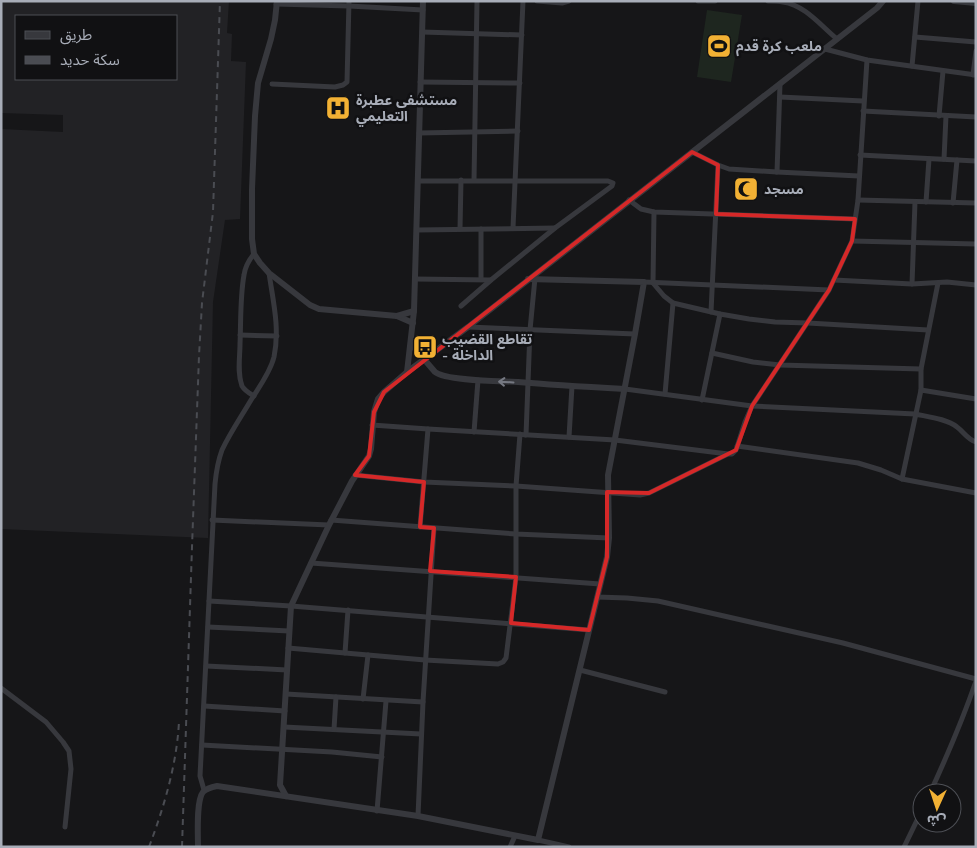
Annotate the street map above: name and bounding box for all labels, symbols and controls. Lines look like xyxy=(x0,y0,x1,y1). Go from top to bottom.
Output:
legend xyxy=(15,15,178,80)
text: طريق xyxy=(60,25,92,45)
sports icon: ملعب كرة قدم xyxy=(706,33,732,59)
place label: ملعب كرة قدم xyxy=(736,37,822,57)
text: سكة حديد xyxy=(60,50,120,69)
place label: مستشفى عطبرة التعليمي xyxy=(356,91,457,127)
hospital icon: مستشفى عطبرة التعليمي xyxy=(325,95,351,121)
mosque icon: مسجد xyxy=(733,176,759,202)
place label: مسجد xyxy=(764,180,804,198)
place label: تقاطع القضيب - الداخلة xyxy=(442,330,532,364)
bus stop icon: تقاطع القضيب - الداخلة xyxy=(412,334,438,360)
one-way arrow xyxy=(499,377,515,386)
north arrow xyxy=(912,783,962,833)
text: ش xyxy=(926,811,946,830)

